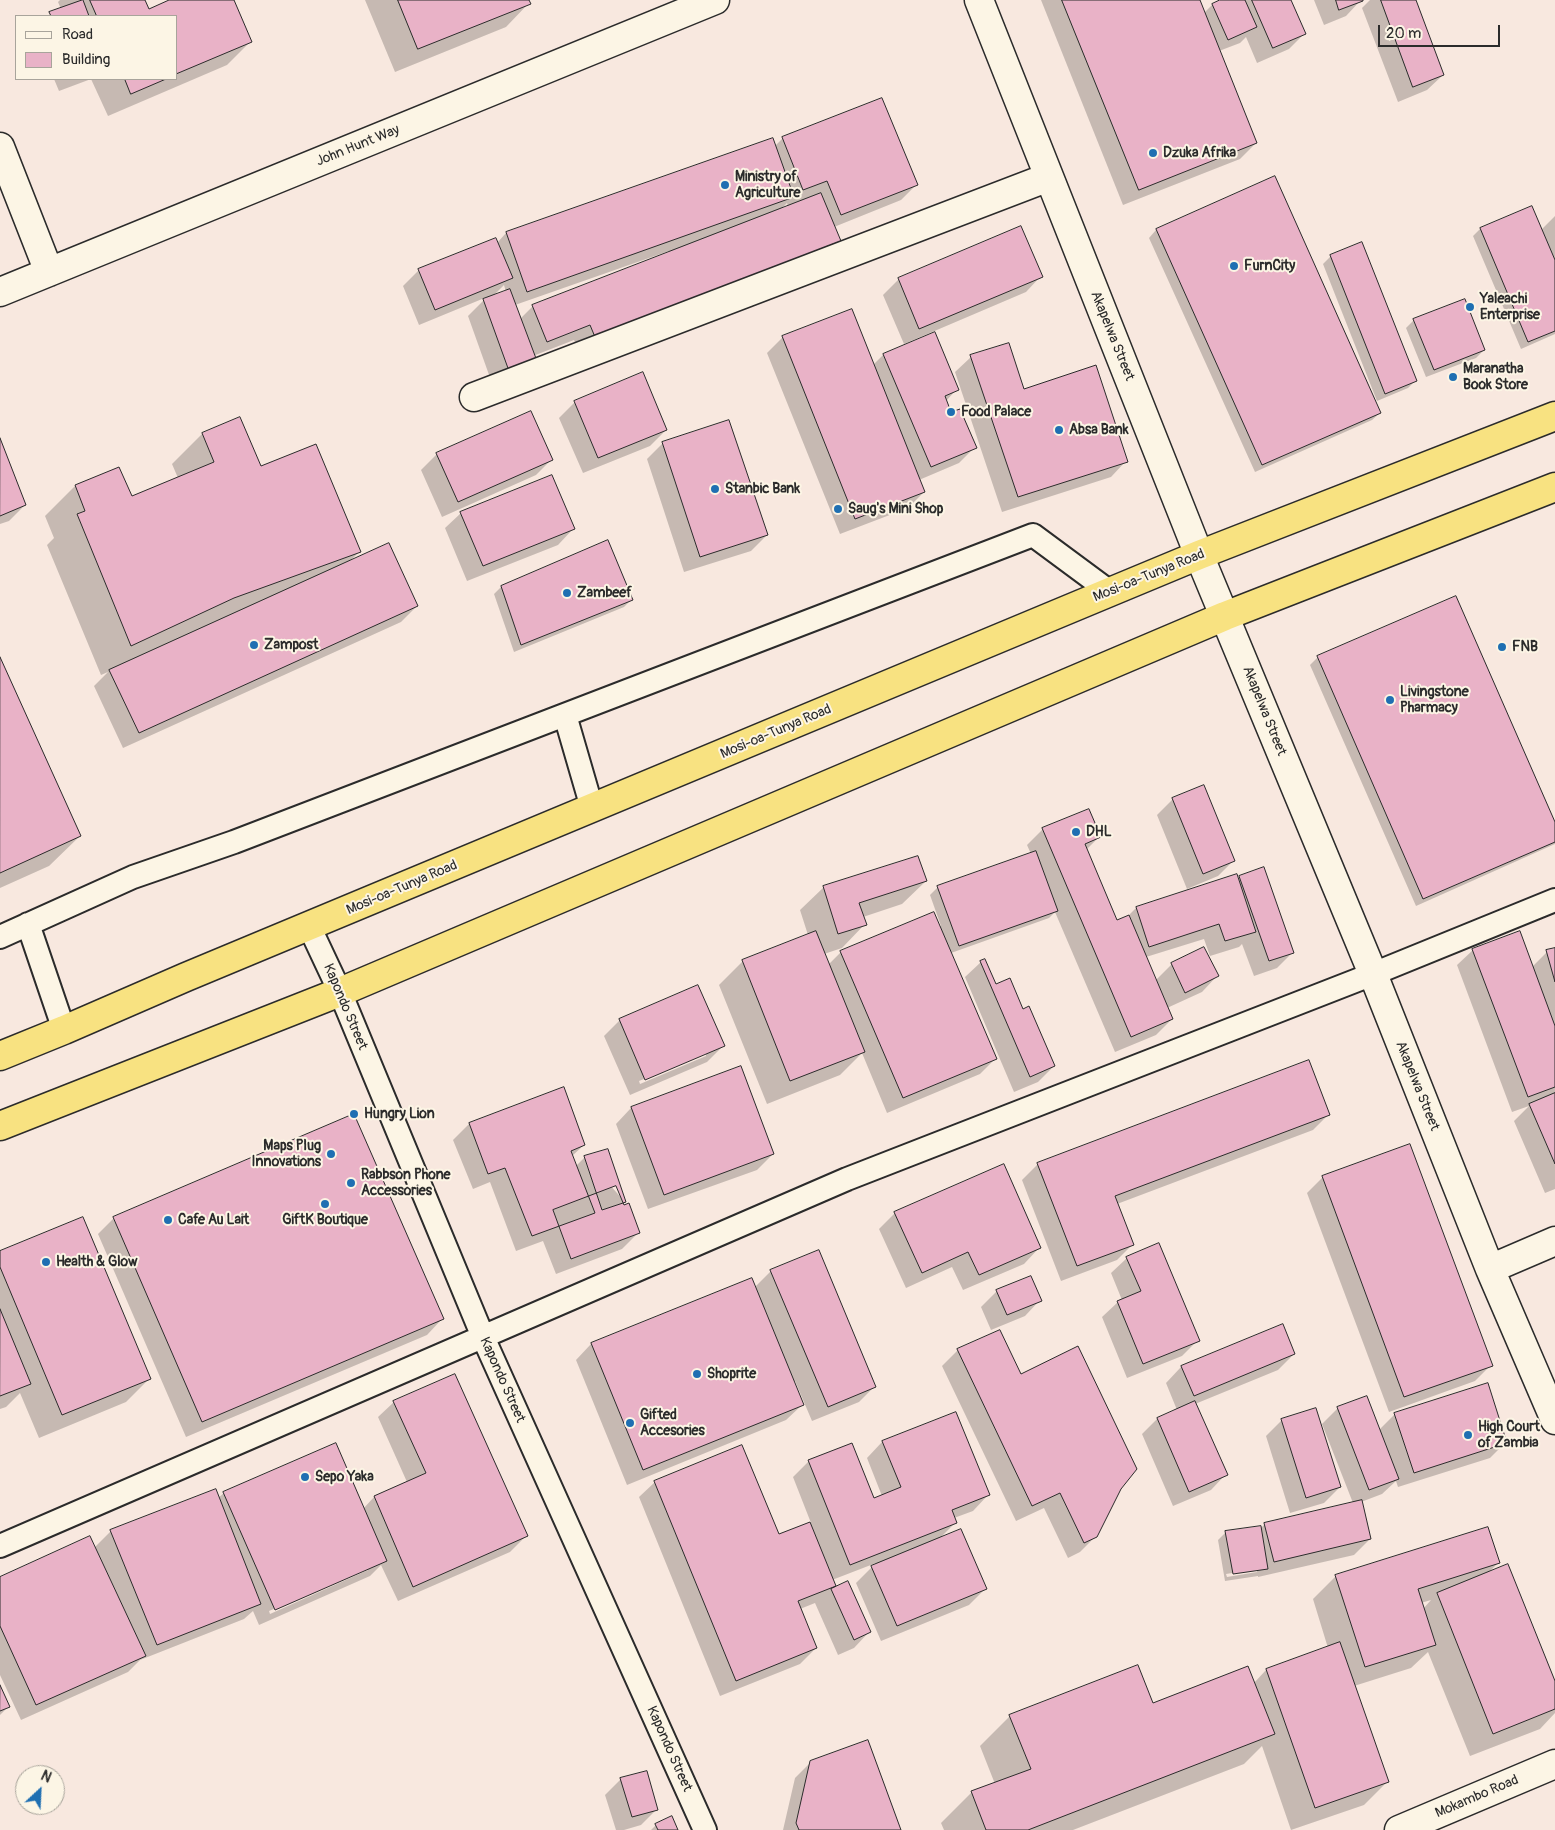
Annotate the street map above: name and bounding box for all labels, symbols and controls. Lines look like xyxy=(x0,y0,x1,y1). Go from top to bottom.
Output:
legend xyxy=(15,15,178,80)
scale bar xyxy=(1380,15,1502,47)
text: 20 m xyxy=(1386,24,1421,43)
text: Road xyxy=(62,25,93,44)
text: Building xyxy=(62,50,110,69)
street label: John Hunt Way xyxy=(314,122,402,170)
place label: Dzuka Afrika xyxy=(1163,145,1236,161)
marker: Dzuka Afrika xyxy=(1147,147,1159,159)
place label: Ministry of Agriculture xyxy=(735,169,800,202)
marker: Ministry of Agriculture xyxy=(719,179,731,191)
place label: FurnCity xyxy=(1244,258,1295,274)
marker: FurnCity xyxy=(1228,260,1240,272)
street label: Akapelwa Street xyxy=(1086,289,1138,383)
place label: Yaleachi Enterprise xyxy=(1480,291,1540,324)
marker: Yaleachi Enterprise xyxy=(1464,301,1476,313)
place label: Maranatha Book Store xyxy=(1463,361,1528,394)
marker: Maranatha Book Store xyxy=(1447,371,1459,383)
place label: Food Palace xyxy=(961,404,1031,420)
marker: Food Palace xyxy=(945,406,957,418)
place label: Absa Bank xyxy=(1069,422,1129,438)
marker: Absa Bank xyxy=(1053,424,1065,436)
place label: Stanbic Bank xyxy=(725,481,800,497)
marker: Stanbic Bank xyxy=(709,483,721,495)
place label: Saug's Mini Shop xyxy=(848,501,943,517)
marker: Saug's Mini Shop xyxy=(832,503,844,515)
street label: Mosi-oa-Tunya Road xyxy=(1091,546,1207,606)
place label: Zambeef xyxy=(577,585,632,601)
marker: Zambeef xyxy=(561,587,573,599)
place label: Zampost xyxy=(264,637,319,653)
marker: Zampost xyxy=(248,639,260,651)
place label: FNB xyxy=(1512,639,1538,655)
marker: FNB xyxy=(1496,641,1508,653)
street label: Akapelwa Street xyxy=(1238,664,1290,758)
place label: Livingstone Pharmacy xyxy=(1400,684,1469,716)
marker: Livingstone Pharmacy xyxy=(1384,694,1396,706)
street label: Mosi-oa-Tunya Road xyxy=(718,701,834,763)
place label: DHL xyxy=(1086,824,1112,840)
marker: DHL xyxy=(1070,826,1082,838)
street label: Mosi-oa-Tunya Road xyxy=(344,857,460,919)
street label: Kapondo Street xyxy=(319,961,371,1053)
street label: Akapelwa Street xyxy=(1391,1039,1443,1133)
place label: Hungry Lion xyxy=(364,1106,435,1122)
marker: Hungry Lion xyxy=(348,1108,360,1120)
place label: Maps Plug Innovations xyxy=(252,1138,321,1170)
marker: Maps Plug Innovations xyxy=(325,1148,337,1160)
place label: Rabbson Phone Accessories xyxy=(361,1167,450,1200)
marker: Rabbson Phone Accessories xyxy=(345,1177,357,1189)
marker: GiftK Boutique xyxy=(319,1198,331,1210)
place label: Cafe Au Lait xyxy=(178,1212,249,1228)
place label: GiftK Boutique xyxy=(282,1212,368,1228)
marker: Cafe Au Lait xyxy=(162,1214,174,1226)
place label: Health & Glow xyxy=(56,1254,137,1270)
marker: Health & Glow xyxy=(40,1256,52,1268)
street label: Kapondo Street xyxy=(476,1335,528,1425)
place label: Shoprite xyxy=(707,1366,756,1382)
marker: Shoprite xyxy=(691,1368,703,1380)
place label: Gifted Accesories xyxy=(640,1407,705,1440)
marker: Gifted Accesories xyxy=(624,1417,636,1429)
place label: High Court of Zambia xyxy=(1478,1419,1540,1451)
marker: High Court of Zambia xyxy=(1462,1429,1474,1441)
place label: Sepo Yaka xyxy=(315,1469,374,1485)
marker: Sepo Yaka xyxy=(299,1471,311,1483)
street label: Kapondo Street xyxy=(643,1704,695,1794)
north arrow xyxy=(15,1765,65,1815)
text: N xyxy=(38,1767,54,1787)
street label: Mokambo Road xyxy=(1433,1772,1521,1822)

